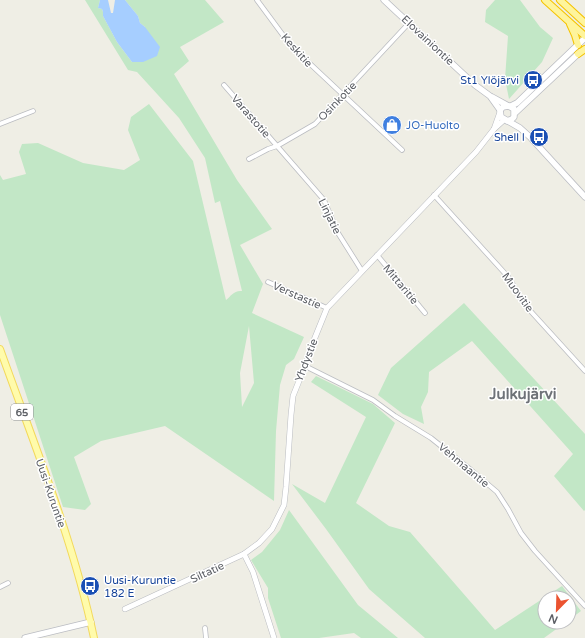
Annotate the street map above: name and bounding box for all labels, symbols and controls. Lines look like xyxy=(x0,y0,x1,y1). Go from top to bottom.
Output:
street label: Elovainiontie xyxy=(399,13,457,68)
street label: Keskitie xyxy=(278,31,315,70)
bus stop icon: St1 Ylöjärvi xyxy=(522,69,544,91)
place label: St1 Ylöjärvi xyxy=(460,74,519,87)
street label: Osinkotie xyxy=(316,79,359,124)
street label: Varastotie xyxy=(228,92,273,141)
shop icon: JO-Huolto xyxy=(381,114,403,136)
place label: JO-Huolto xyxy=(406,119,460,132)
bus stop icon: Shell I xyxy=(528,126,550,148)
place label: Shell I xyxy=(494,131,525,144)
street label: Linjatie xyxy=(315,196,344,236)
street label: Mittaritie xyxy=(380,262,421,307)
street label: Muovitie xyxy=(499,270,536,315)
street label: Verstastie xyxy=(271,279,323,312)
street label: Yhdystie xyxy=(292,337,321,383)
district label: Julkujärvi xyxy=(489,385,556,404)
road number: 65 xyxy=(11,404,33,420)
street label: Vehmaantie xyxy=(436,440,492,490)
street label: Uusi-Kuruntie xyxy=(33,457,68,529)
street label: Siltatie xyxy=(188,559,226,586)
place label: Uusi-Kuruntie 182 E xyxy=(104,574,176,600)
bus stop icon: Uusi-Kuruntie 182 E xyxy=(79,575,101,597)
north arrow xyxy=(537,590,577,630)
text: N xyxy=(547,611,560,626)

